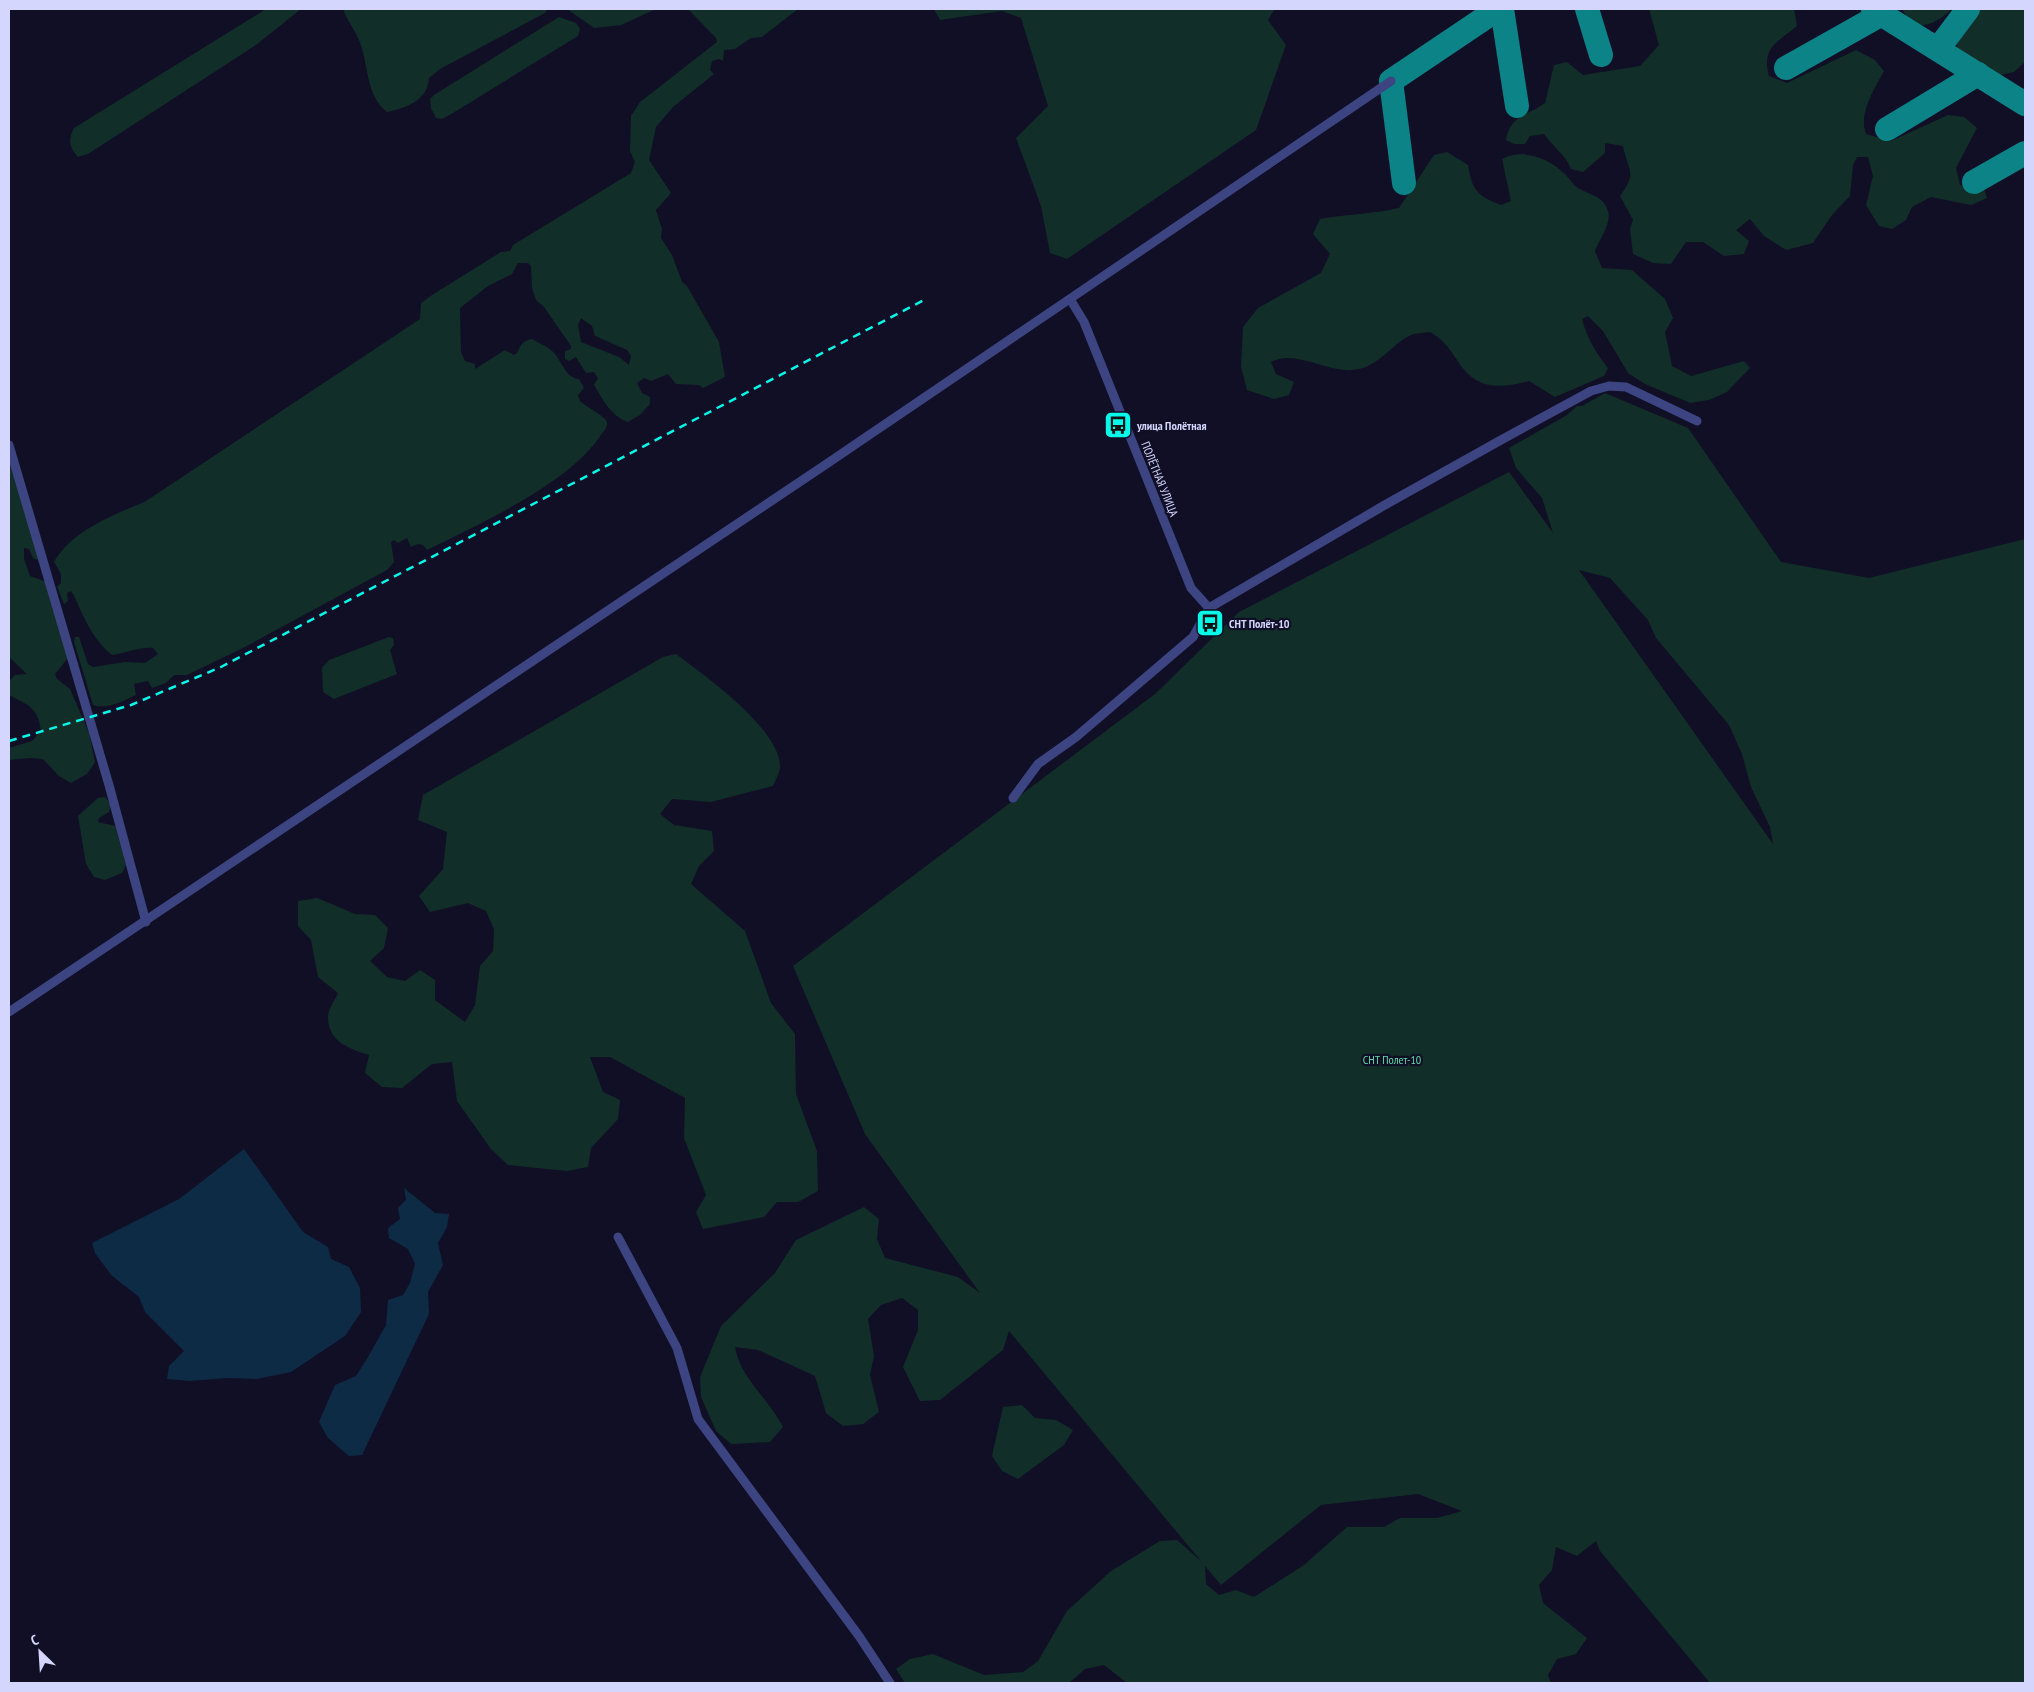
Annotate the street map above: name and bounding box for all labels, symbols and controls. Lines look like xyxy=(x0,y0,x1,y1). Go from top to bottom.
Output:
bus stop icon: улица Полётная xyxy=(1103,410,1133,440)
place label: улица Полётная xyxy=(1136,418,1207,433)
street label: ПОЛЁТНАЯ УЛИЦА xyxy=(1138,439,1182,519)
bus stop icon: СНТ Полёт-10 xyxy=(1195,608,1225,638)
place label: СНТ Полёт-10 xyxy=(1229,616,1290,631)
park label: СНТ Полет-10 xyxy=(1363,1052,1421,1067)
north arrow xyxy=(15,1627,65,1677)
text: С xyxy=(28,1630,42,1650)

